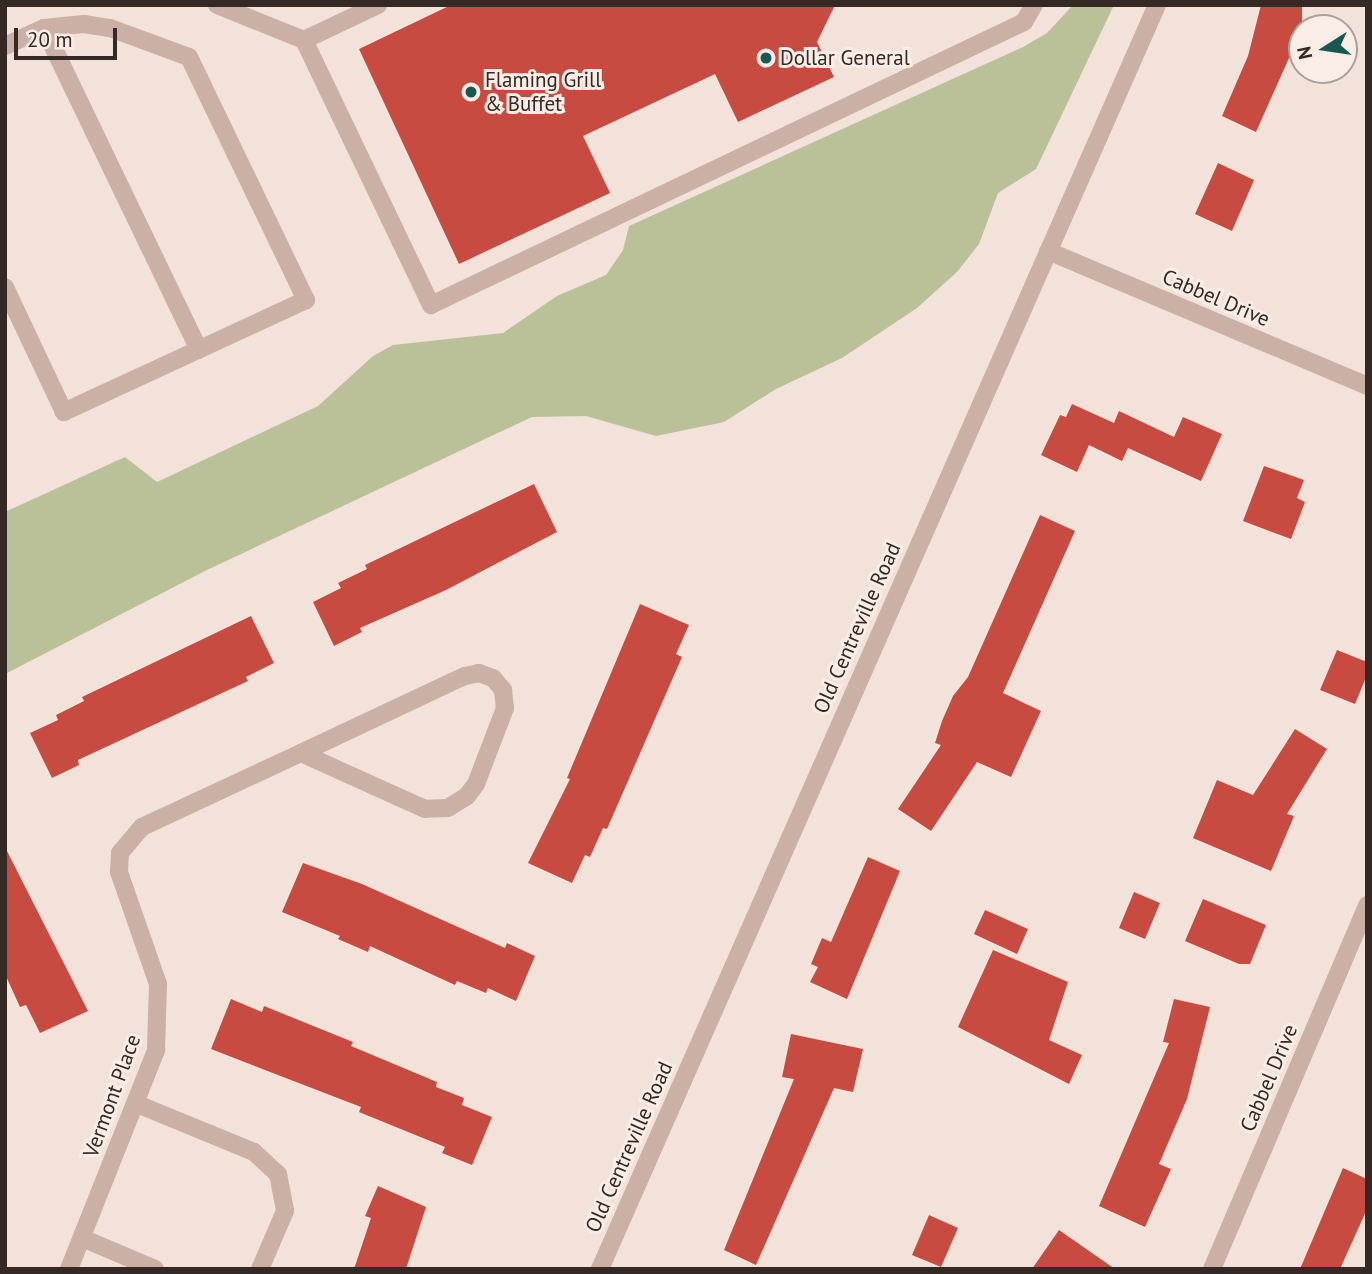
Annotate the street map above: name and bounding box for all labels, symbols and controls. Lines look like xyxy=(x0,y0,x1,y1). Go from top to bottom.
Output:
scale bar xyxy=(18,14,121,58)
north arrow xyxy=(1288,14,1358,84)
text: 20 m xyxy=(27,26,73,53)
text: N xyxy=(1291,44,1317,62)
place label: Dollar General xyxy=(780,45,910,71)
marker: Dollar General xyxy=(758,50,774,66)
place label: Flaming Grill & Buffet xyxy=(485,67,601,117)
marker: Flaming Grill & Buffet xyxy=(463,84,479,100)
street label: Cabbel Drive xyxy=(1159,264,1273,332)
street label: Old Centreville Road xyxy=(808,539,906,717)
street label: Cabbel Drive xyxy=(1235,1021,1303,1135)
street label: Vermont Place xyxy=(78,1031,146,1161)
street label: Old Centreville Road xyxy=(580,1058,678,1236)

